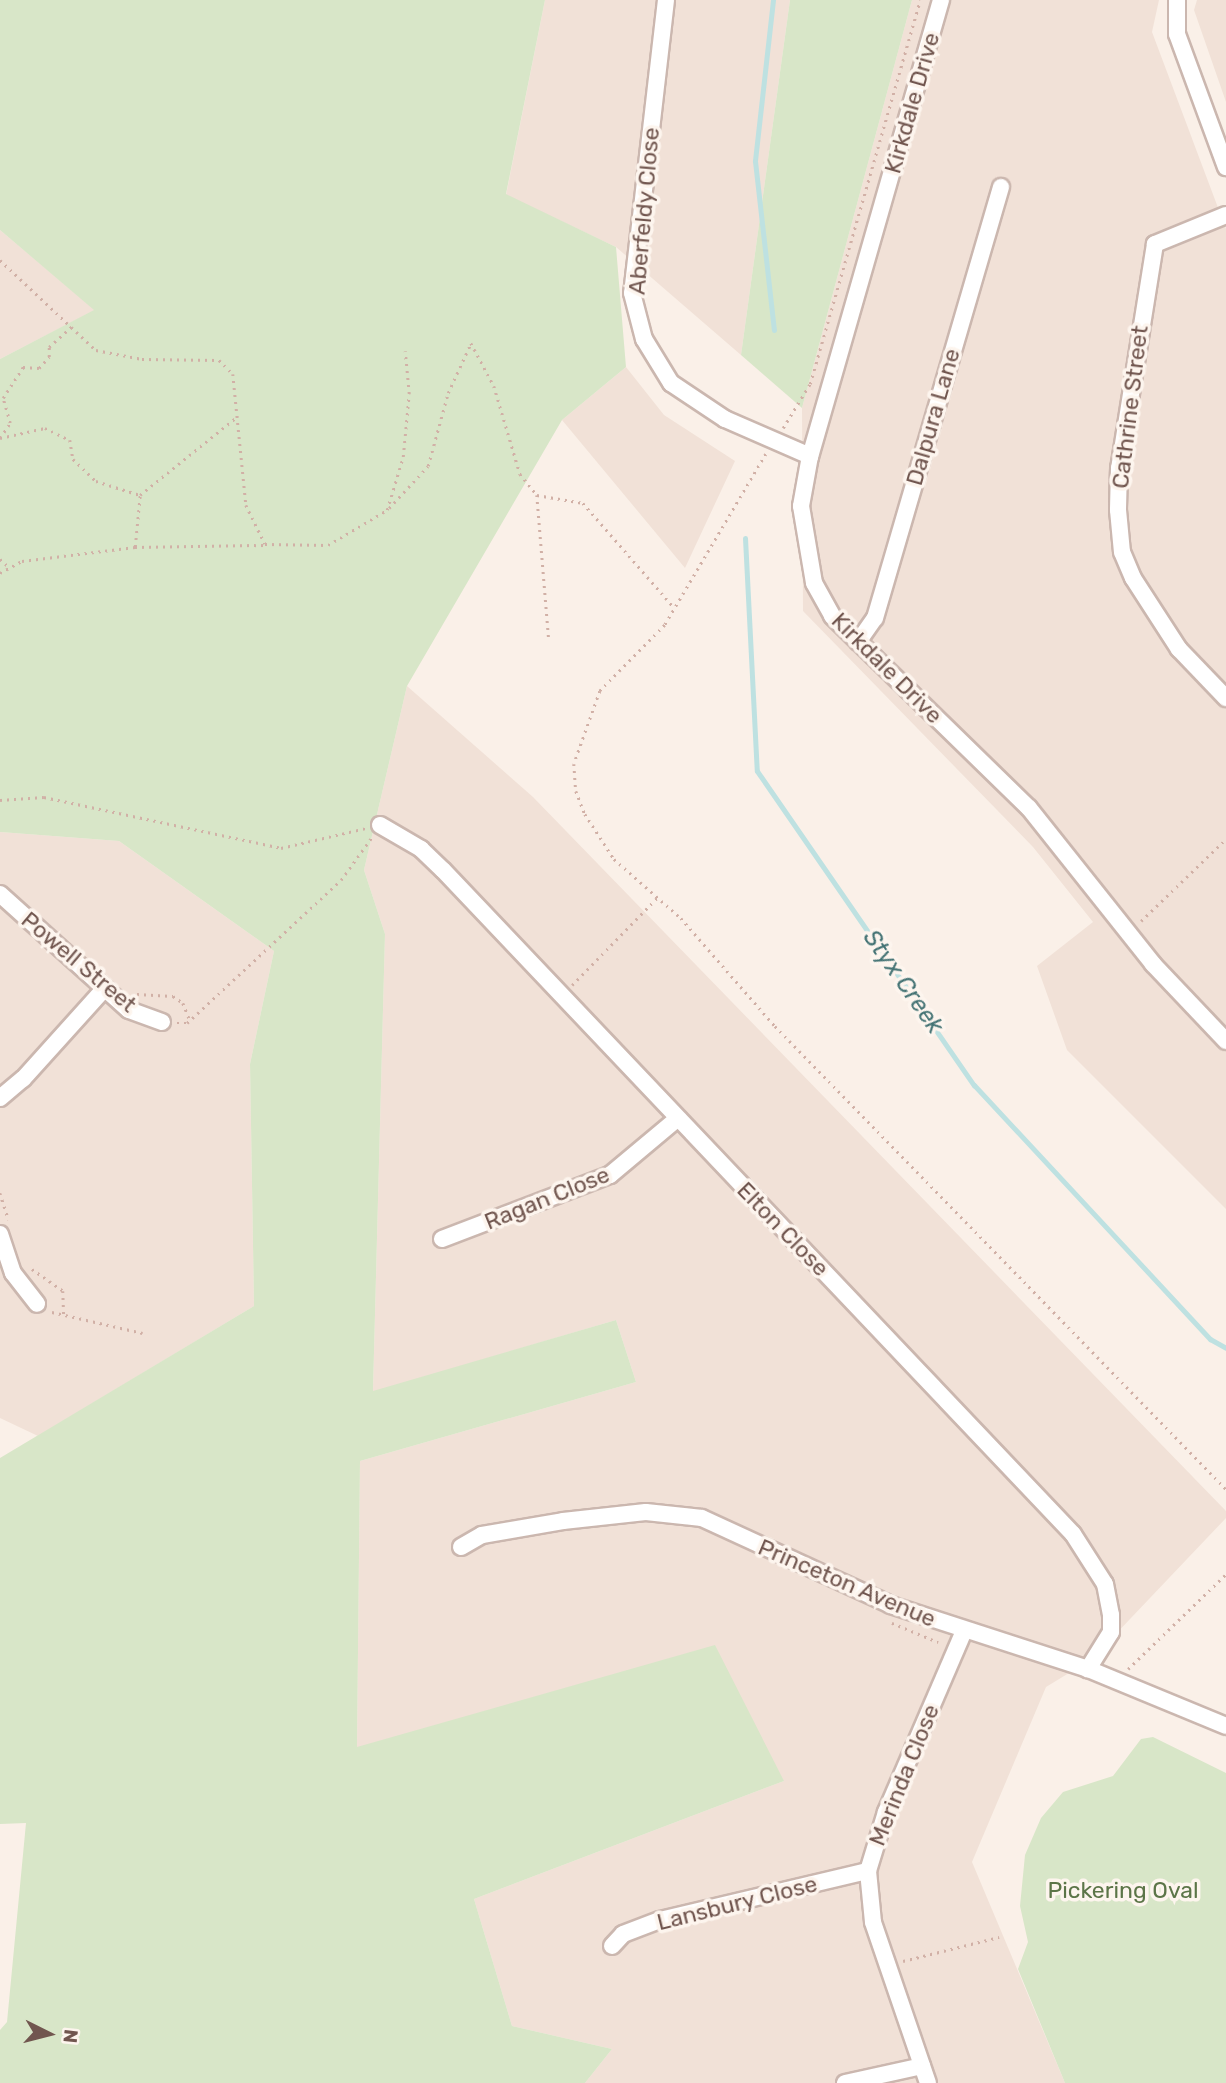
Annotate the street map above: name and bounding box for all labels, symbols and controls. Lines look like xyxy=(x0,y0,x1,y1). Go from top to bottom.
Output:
street label: Kirkdale Drive xyxy=(879,29,945,177)
street label: Aberfeldy Close xyxy=(623,126,665,296)
street label: Cathrine Street xyxy=(1106,324,1154,490)
street label: Dalpura Lane xyxy=(900,345,966,489)
street label: Kirkdale Drive xyxy=(826,607,948,729)
street label: Powell Street xyxy=(16,906,142,1018)
water label: Styx Creek xyxy=(857,924,949,1040)
street label: Ragan Close xyxy=(480,1160,614,1236)
street label: Elton Close xyxy=(731,1176,835,1282)
street label: Princeton Avenue xyxy=(754,1533,940,1633)
street label: Merinda Close xyxy=(863,1700,945,1850)
street label: Lansbury Close xyxy=(654,1870,820,1936)
park label: Pickering Oval xyxy=(1048,1876,1198,1904)
north arrow xyxy=(14,1999,84,2069)
text: N xyxy=(58,2028,83,2044)

